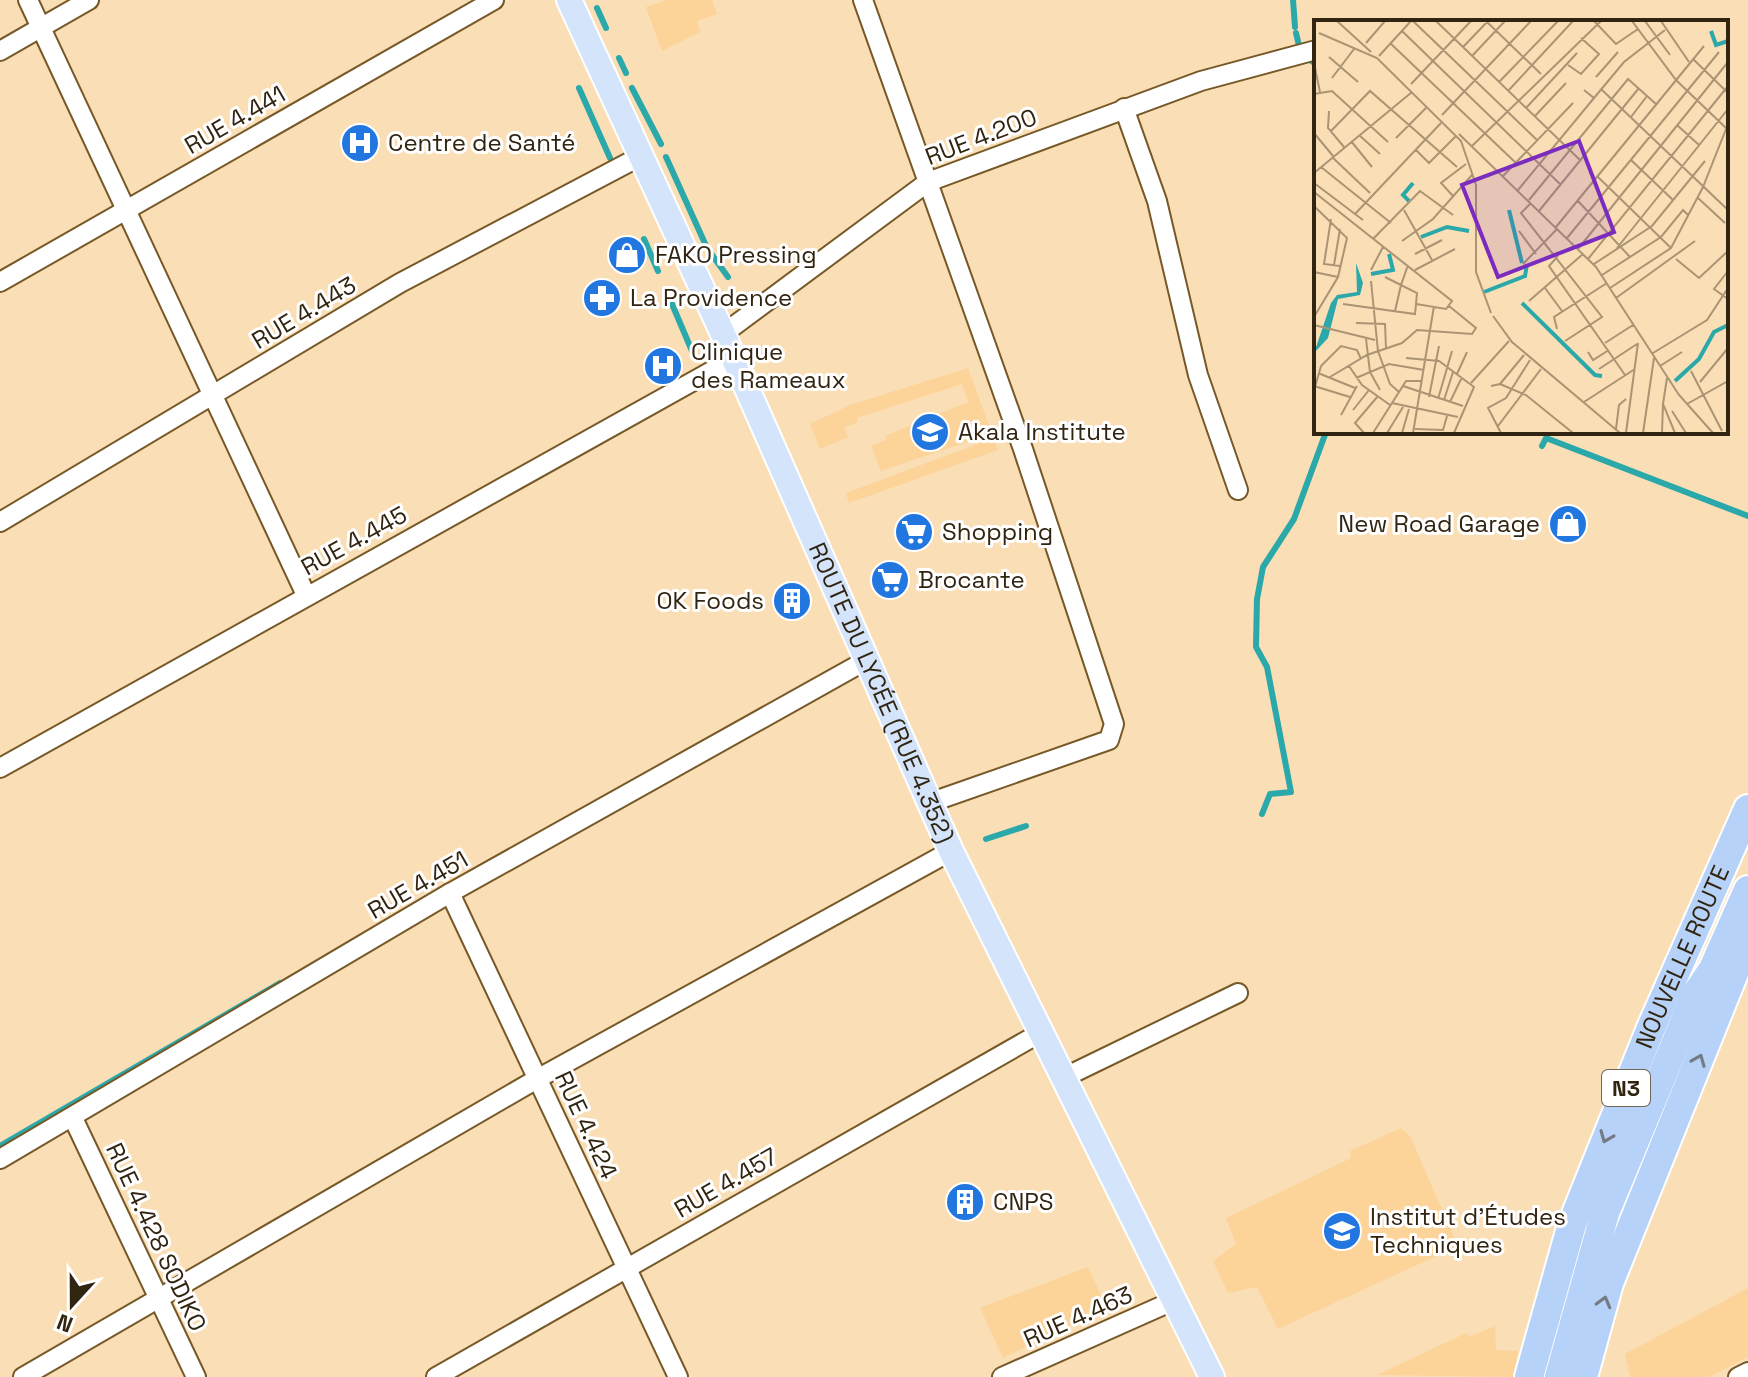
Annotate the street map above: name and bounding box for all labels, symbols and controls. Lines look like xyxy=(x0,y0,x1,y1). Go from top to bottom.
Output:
inset map xyxy=(1314,20,1728,434)
street label: RUE 4.441 xyxy=(179,78,291,161)
street label: RUE 4.200 xyxy=(921,101,1041,172)
hospital icon: Centre de Santé xyxy=(339,122,381,164)
place label: Centre de Santé xyxy=(388,127,576,158)
shop icon: FAKO Pressing xyxy=(606,234,648,276)
place label: FAKO Pressing xyxy=(655,239,817,270)
street label: RUE 4.443 xyxy=(246,269,362,356)
pharmacy icon: La Providence xyxy=(581,277,623,319)
place label: La Providence xyxy=(630,282,792,313)
place label: Clinique des Rameaux xyxy=(691,336,846,395)
hospital icon: Clinique des Rameaux xyxy=(642,345,684,387)
school or university icon: Akala Institute xyxy=(909,411,951,453)
place label: Akala Institute xyxy=(958,416,1126,447)
street label: RUE 4.445 xyxy=(295,499,412,582)
shop icon: New Road Garage xyxy=(1547,503,1589,545)
place label: New Road Garage xyxy=(1338,508,1540,539)
supermarket icon: Shopping xyxy=(893,511,935,553)
place label: Shopping xyxy=(942,516,1053,547)
street label: ROUTE DU LYCÉE (RUE 4.352) xyxy=(802,538,961,848)
supermarket icon: Brocante xyxy=(869,559,911,601)
place label: Brocante xyxy=(918,564,1025,595)
building icon: OK Foods xyxy=(771,580,813,622)
place label: OK Foods xyxy=(657,585,764,616)
street label: RUE 4.451 xyxy=(362,843,474,926)
street label: NOUVELLE ROUTE xyxy=(1628,860,1736,1053)
one-way arrow xyxy=(1689,1054,1706,1068)
street label: RUE 4.424 xyxy=(548,1066,625,1184)
road number: N3 xyxy=(1602,1070,1650,1106)
one-way arrow xyxy=(1599,1129,1615,1143)
street label: RUE 4.428 SODIKO xyxy=(99,1138,214,1336)
street label: RUE 4.457 xyxy=(668,1141,783,1225)
building icon: CNPS xyxy=(944,1181,986,1223)
place label: CNPS xyxy=(993,1186,1053,1217)
place label: Institut d'Études Techniques xyxy=(1370,1201,1566,1260)
school or university icon: Institut d'Études Techniques xyxy=(1321,1210,1363,1252)
north arrow xyxy=(32,1265,112,1345)
street label: RUE 4.463 xyxy=(1018,1279,1137,1354)
one-way arrow xyxy=(1595,1295,1611,1309)
text: N xyxy=(53,1308,77,1339)

